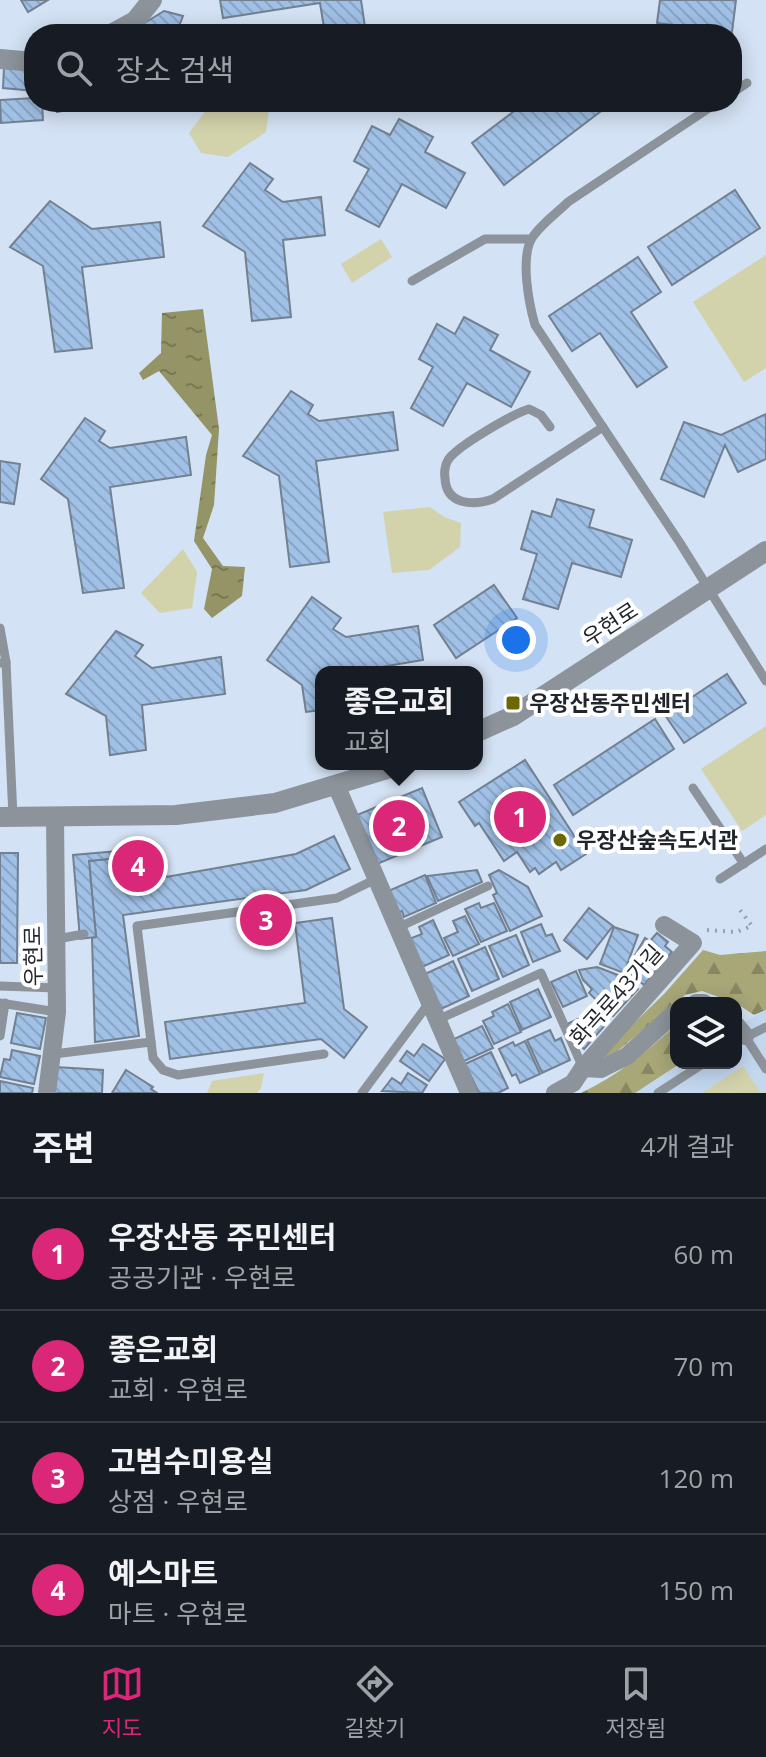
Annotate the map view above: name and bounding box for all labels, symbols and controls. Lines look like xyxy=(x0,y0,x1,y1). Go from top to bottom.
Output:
search box xyxy=(24,24,742,112)
icon: search xyxy=(52,46,96,90)
text: 장소 검색 xyxy=(116,49,234,90)
street label: 우현로 xyxy=(576,594,643,652)
your location xyxy=(496,620,536,660)
popup xyxy=(315,666,483,770)
text: 좋은교회 xyxy=(344,680,454,721)
place label: 우장산동주민센터 xyxy=(529,687,691,717)
marker: 우장산동주민센터 xyxy=(504,694,522,712)
text: 교회 xyxy=(344,723,392,759)
pin: 1 xyxy=(494,787,546,847)
pin: 2 xyxy=(373,796,425,856)
place label: 우장산숲속도서관 xyxy=(576,824,738,854)
marker: 우장산숲속도서관 xyxy=(551,831,569,849)
pin: 4 xyxy=(112,836,164,896)
pin: 3 xyxy=(240,890,292,950)
street label: 우현로 xyxy=(16,925,48,987)
street label: 화곡로43가길 xyxy=(562,937,669,1051)
map controls xyxy=(670,997,742,1069)
button: layers xyxy=(670,997,742,1069)
text: 주변 xyxy=(32,1124,95,1170)
text: 4개 결과 xyxy=(641,1128,734,1164)
text: 우장산동 주민센터 xyxy=(108,1216,337,1257)
text: 1 xyxy=(51,1236,65,1272)
text: 60 m xyxy=(673,1236,734,1272)
text: 공공기관 · 우현로 xyxy=(108,1259,296,1295)
text: 좋은교회 xyxy=(108,1328,218,1369)
text: 2 xyxy=(51,1348,65,1384)
text: 70 m xyxy=(673,1348,734,1384)
text: 교회 · 우현로 xyxy=(108,1371,248,1407)
text: 고범수미용실 xyxy=(108,1440,274,1481)
text: 3 xyxy=(51,1460,65,1496)
text: 120 m xyxy=(659,1460,734,1496)
text: 상점 · 우현로 xyxy=(108,1483,248,1519)
text: 예스마트 xyxy=(108,1552,218,1593)
text: 4 xyxy=(51,1572,65,1608)
text: 150 m xyxy=(659,1572,734,1608)
text: 마트 · 우현로 xyxy=(108,1595,248,1631)
tab: 지도 xyxy=(100,1662,144,1742)
tab: 길찾기 xyxy=(344,1662,405,1742)
tab: 저장됨 xyxy=(605,1662,666,1742)

